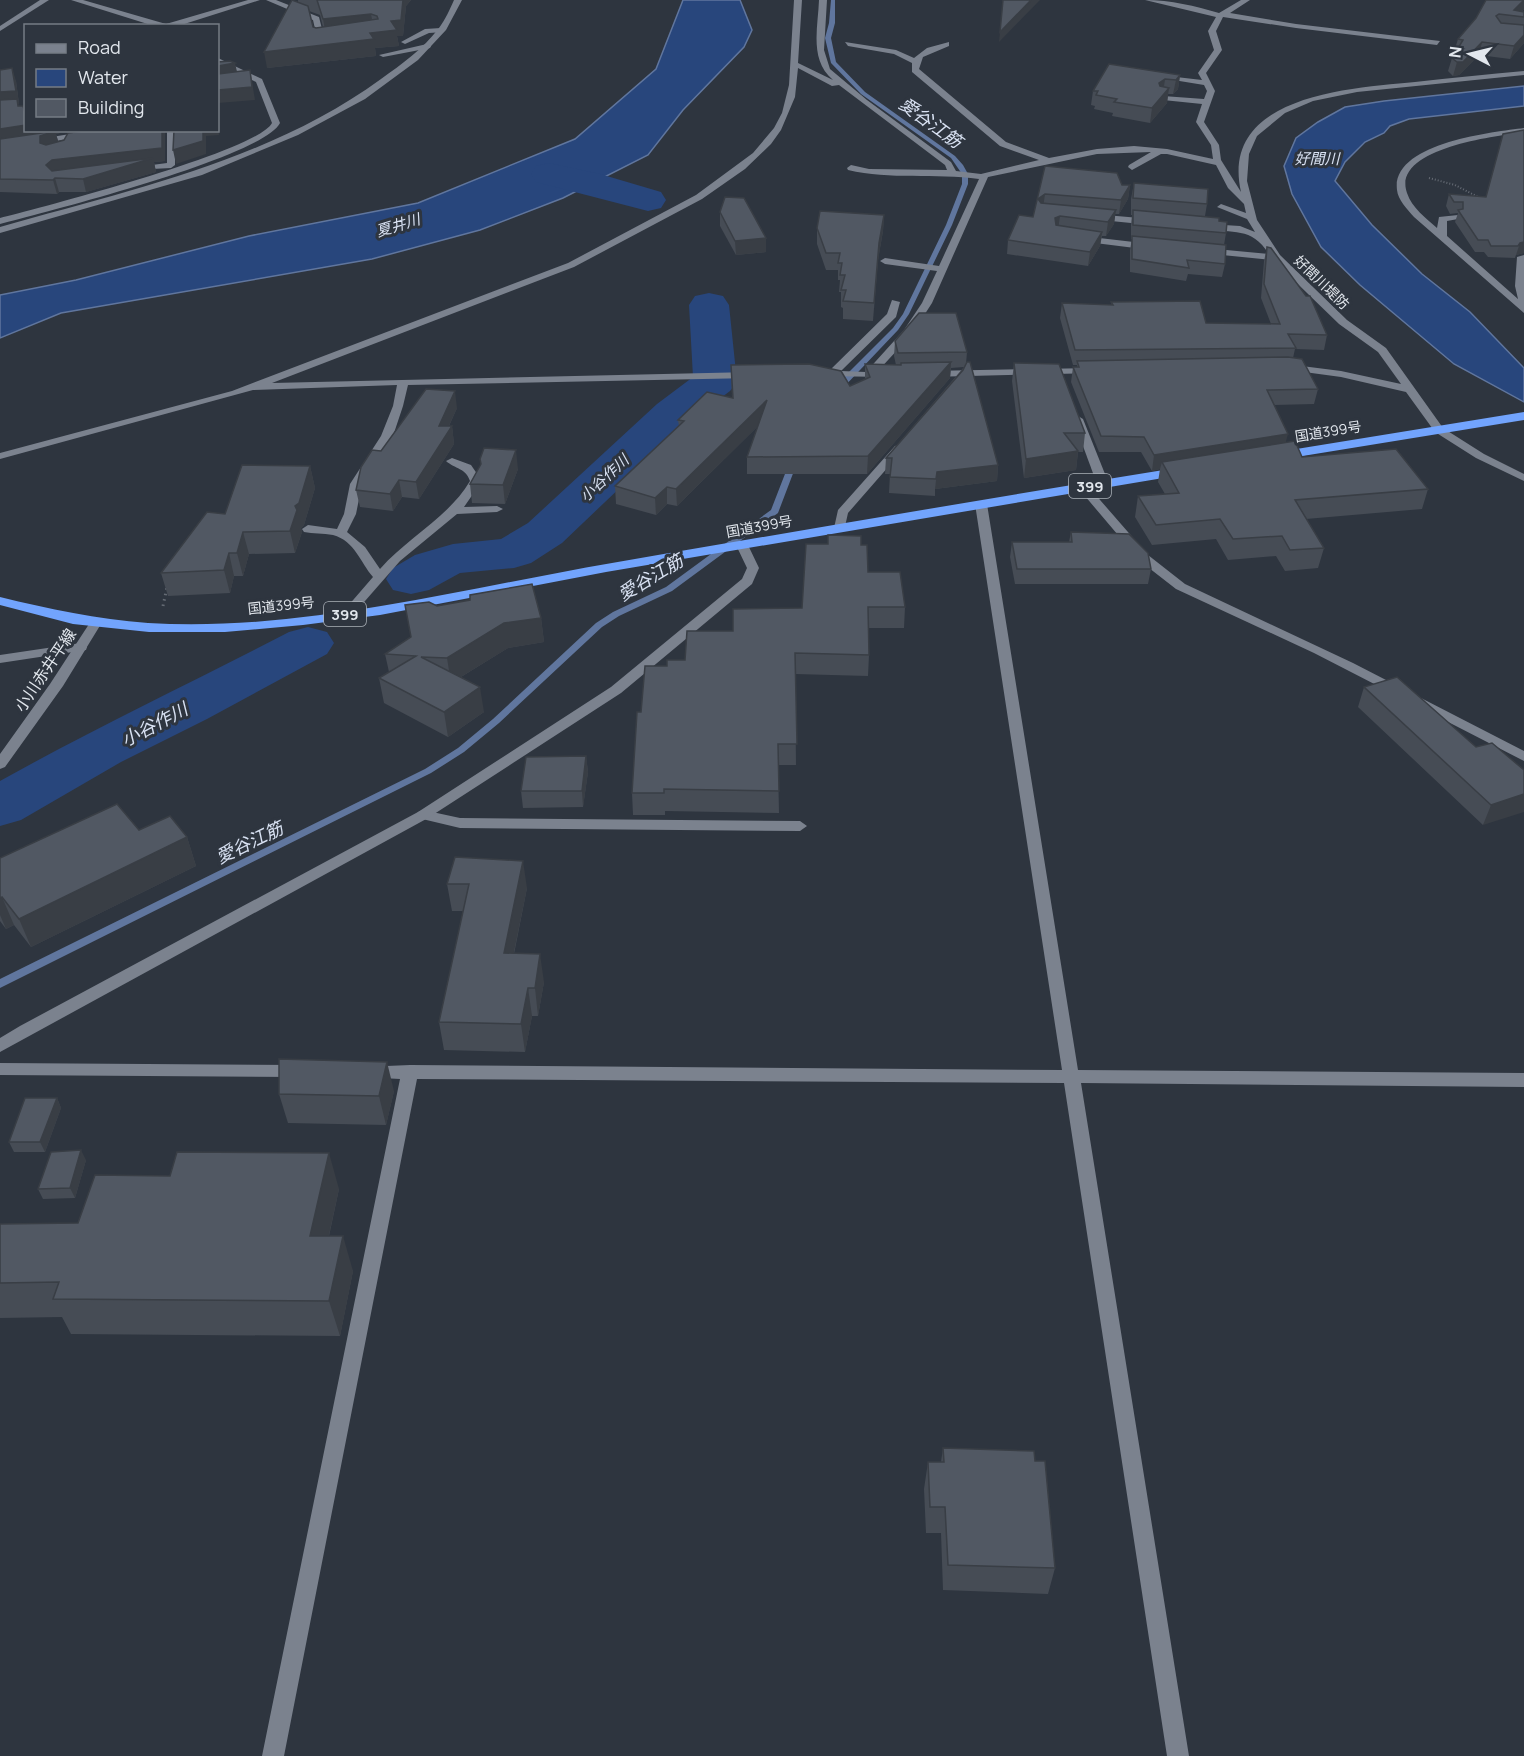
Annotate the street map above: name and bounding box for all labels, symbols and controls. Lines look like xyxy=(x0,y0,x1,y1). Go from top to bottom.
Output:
legend xyxy=(24,24,219,132)
north arrow xyxy=(1440,24,1500,84)
text: Road xyxy=(78,35,121,59)
text: N xyxy=(1443,45,1467,59)
text: Water xyxy=(78,65,128,89)
water label: 愛谷江筋 xyxy=(895,91,970,155)
text: Building xyxy=(78,95,144,119)
water label: 好間川 xyxy=(1294,148,1341,169)
water label: 夏井川 xyxy=(373,208,424,242)
street label: 好間川堤防 xyxy=(1290,251,1354,313)
street label: 国道399号 xyxy=(1293,416,1363,446)
water label: 小谷作川 xyxy=(575,449,635,506)
road number: 399 xyxy=(1069,474,1111,498)
street label: 国道399号 xyxy=(724,511,794,541)
water label: 愛谷江筋 xyxy=(613,547,690,606)
street label: 国道399号 xyxy=(247,592,315,618)
road number: 399 xyxy=(324,602,366,626)
street label: 小川赤井平線 xyxy=(9,624,81,716)
water label: 小谷作川 xyxy=(117,696,193,751)
water label: 愛谷江筋 xyxy=(211,814,289,869)

